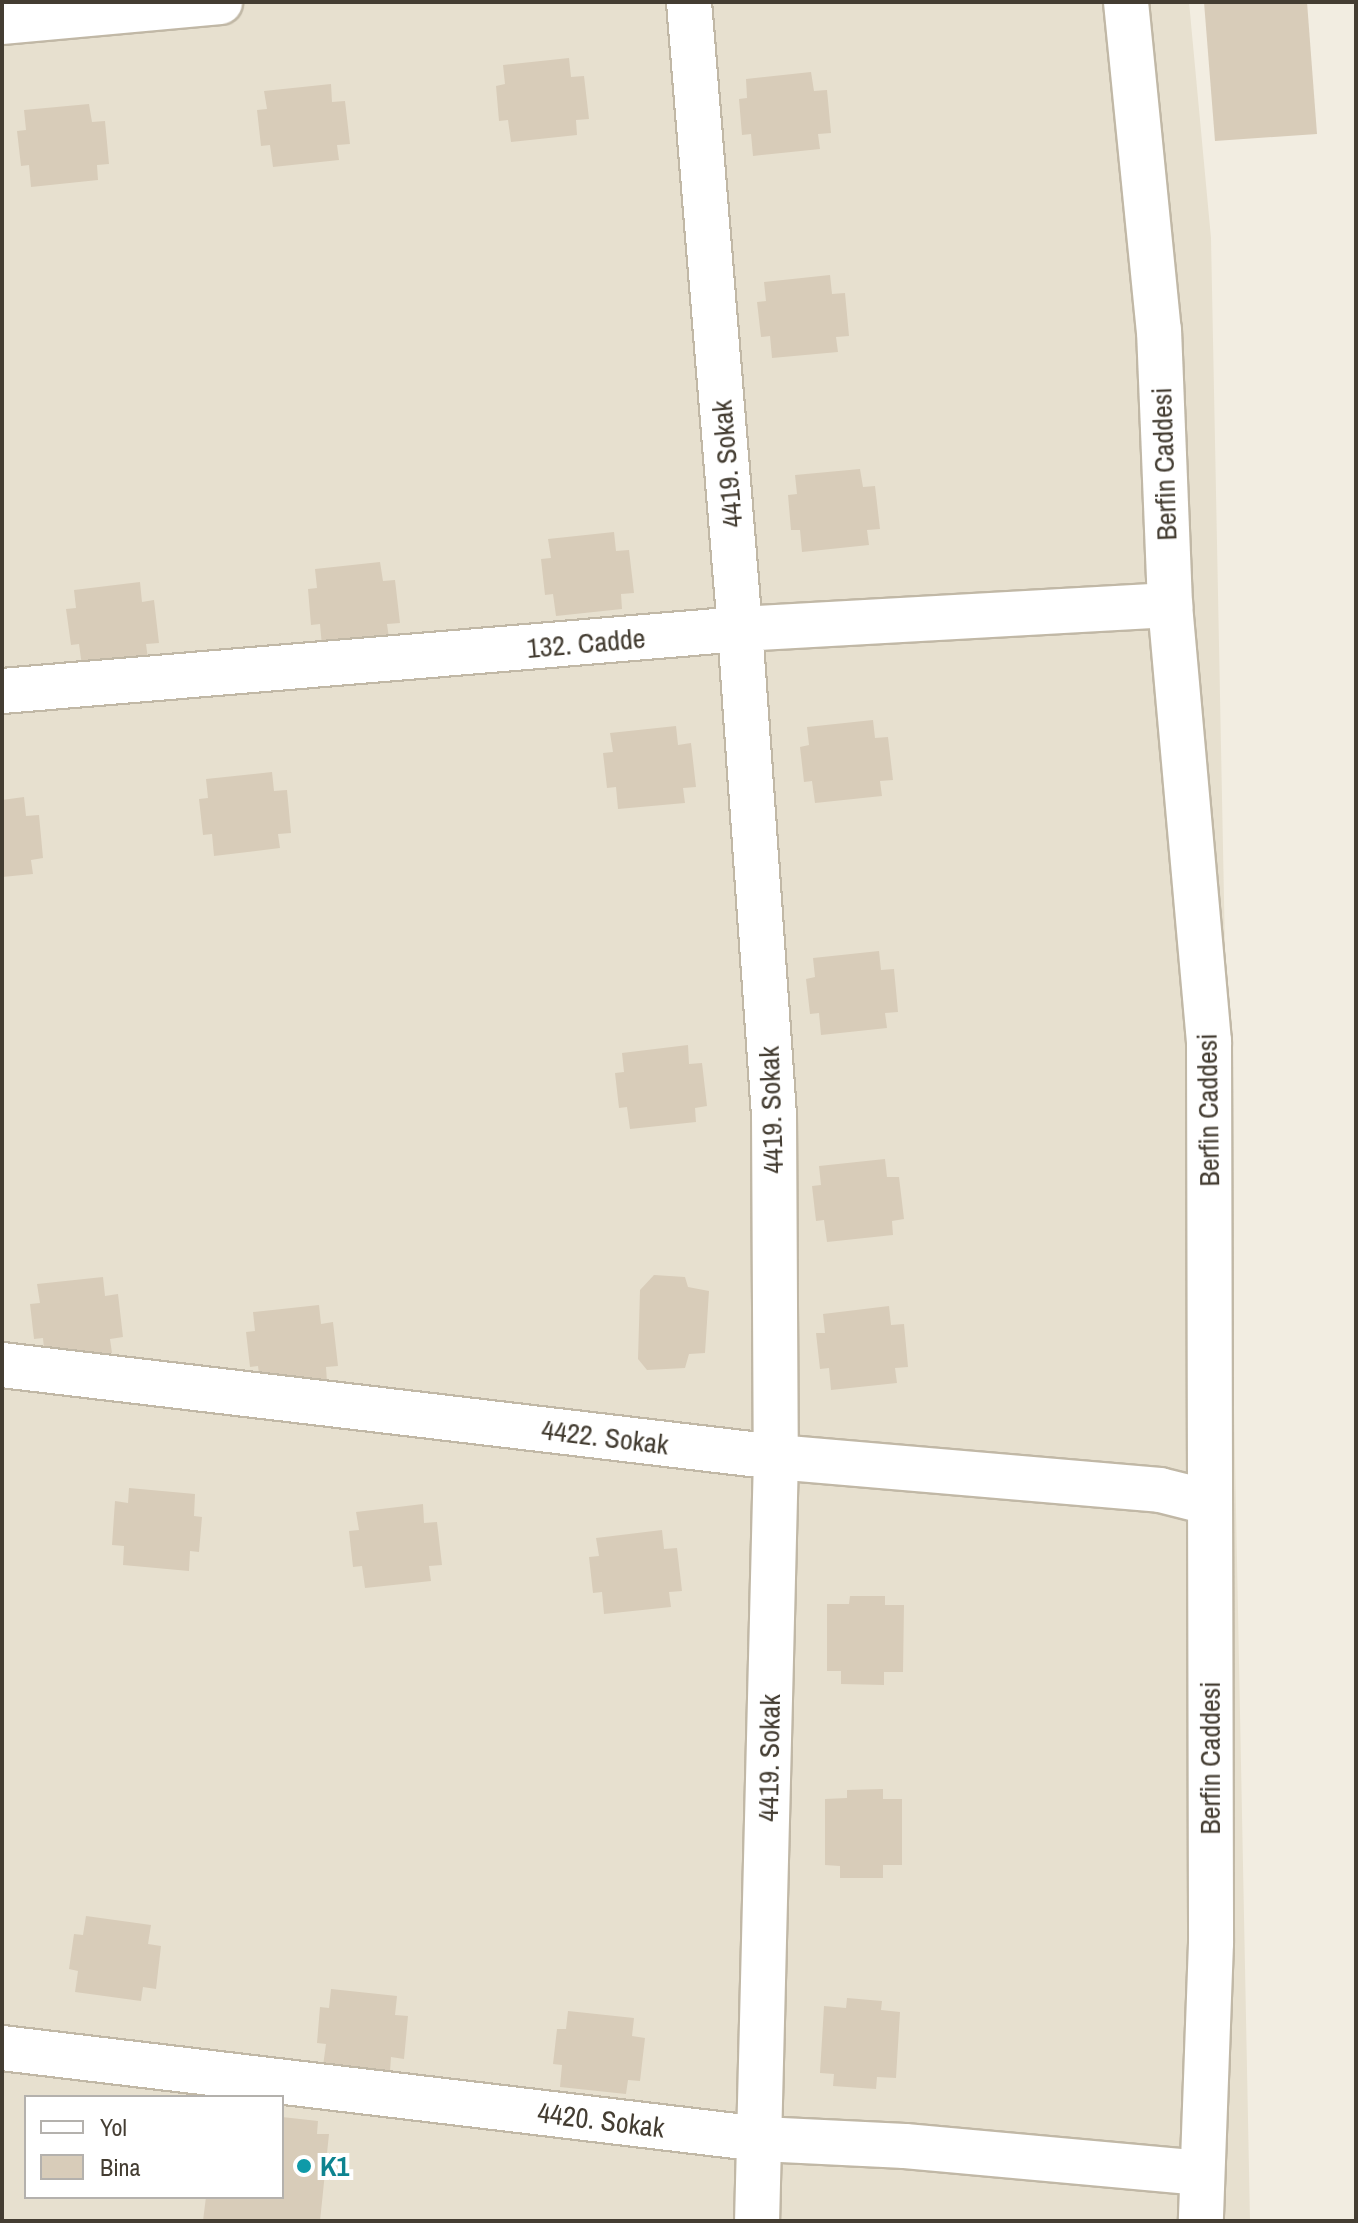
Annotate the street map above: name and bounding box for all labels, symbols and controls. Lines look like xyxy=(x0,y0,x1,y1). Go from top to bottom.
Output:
street label: Berfin Caddesi xyxy=(1145,387,1183,541)
street label: 4419. Sokak xyxy=(705,399,749,529)
street label: 132. Cadde xyxy=(525,621,647,665)
street label: Berfin Caddesi xyxy=(1190,1033,1226,1187)
street label: 4419. Sokak xyxy=(752,1046,790,1174)
street label: 4422. Sokak xyxy=(540,1413,670,1461)
street label: Berfin Caddesi xyxy=(1193,1681,1227,1835)
street label: 4419. Sokak xyxy=(751,1694,787,1822)
legend xyxy=(24,2095,284,2199)
street label: 4420. Sokak xyxy=(536,2096,666,2144)
text: Yol xyxy=(100,2111,127,2143)
place label: K1 xyxy=(320,2149,349,2183)
text: Bina xyxy=(100,2151,141,2183)
marker: K1 xyxy=(295,2157,313,2175)

